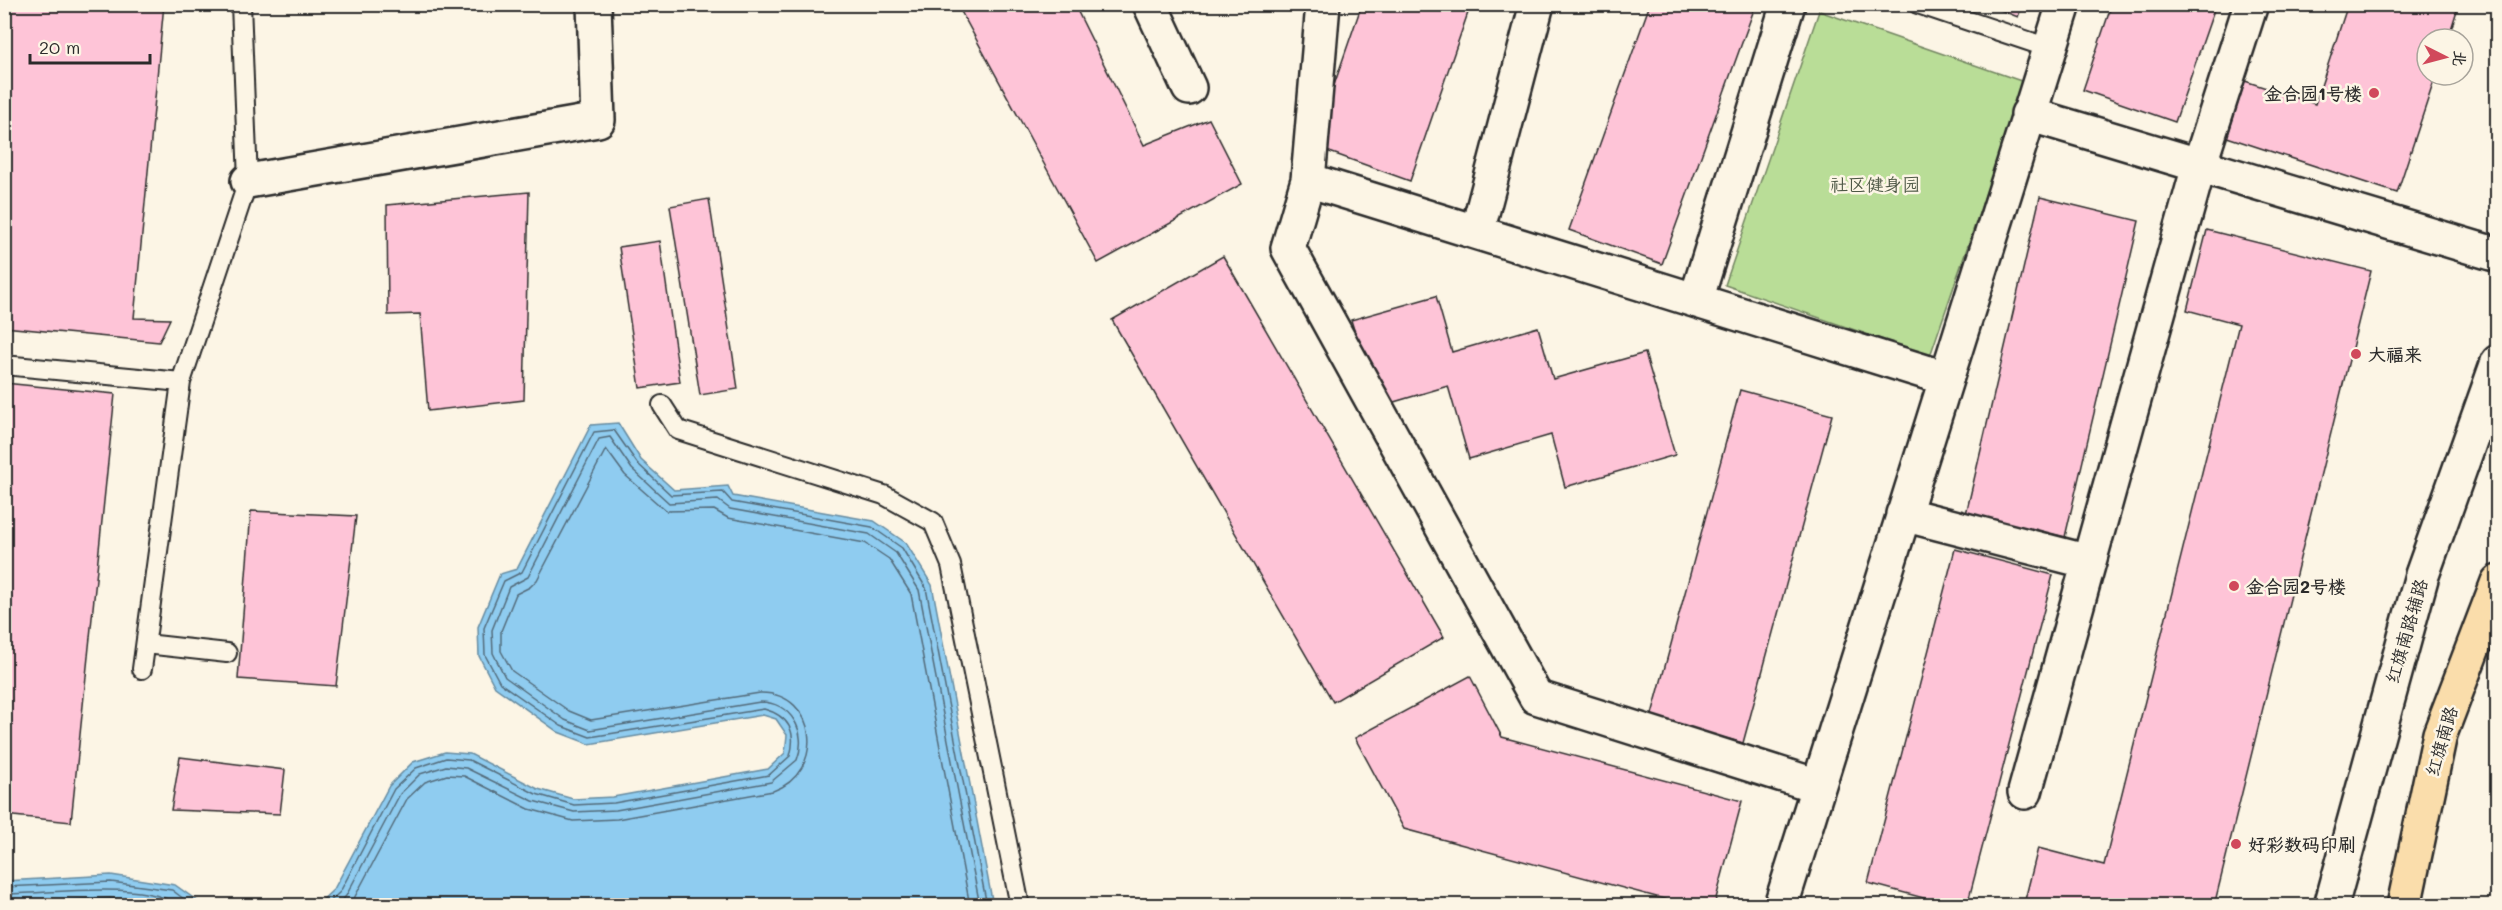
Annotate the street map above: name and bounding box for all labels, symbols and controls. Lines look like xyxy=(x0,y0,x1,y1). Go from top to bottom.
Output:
scale bar xyxy=(30,27,150,65)
north arrow xyxy=(2415,27,2475,87)
text: 20 m xyxy=(39,35,80,59)
text: 北 xyxy=(2449,50,2472,68)
place label: 金合园1号楼 xyxy=(2264,81,2362,105)
marker: 金合园1号楼 xyxy=(2367,86,2381,100)
park label: 社区健身园 xyxy=(1830,172,1920,196)
place label: 大福来 xyxy=(2368,342,2422,366)
marker: 大福来 xyxy=(2349,347,2363,361)
place label: 金合园2号楼 xyxy=(2246,574,2346,598)
street label: 红旗南路辅路 xyxy=(2380,576,2432,686)
marker: 金合园2号楼 xyxy=(2227,579,2241,593)
street label: 红旗南路 xyxy=(2420,703,2462,779)
place label: 好彩数码印刷 xyxy=(2248,832,2356,856)
marker: 好彩数码印刷 xyxy=(2229,837,2243,851)

